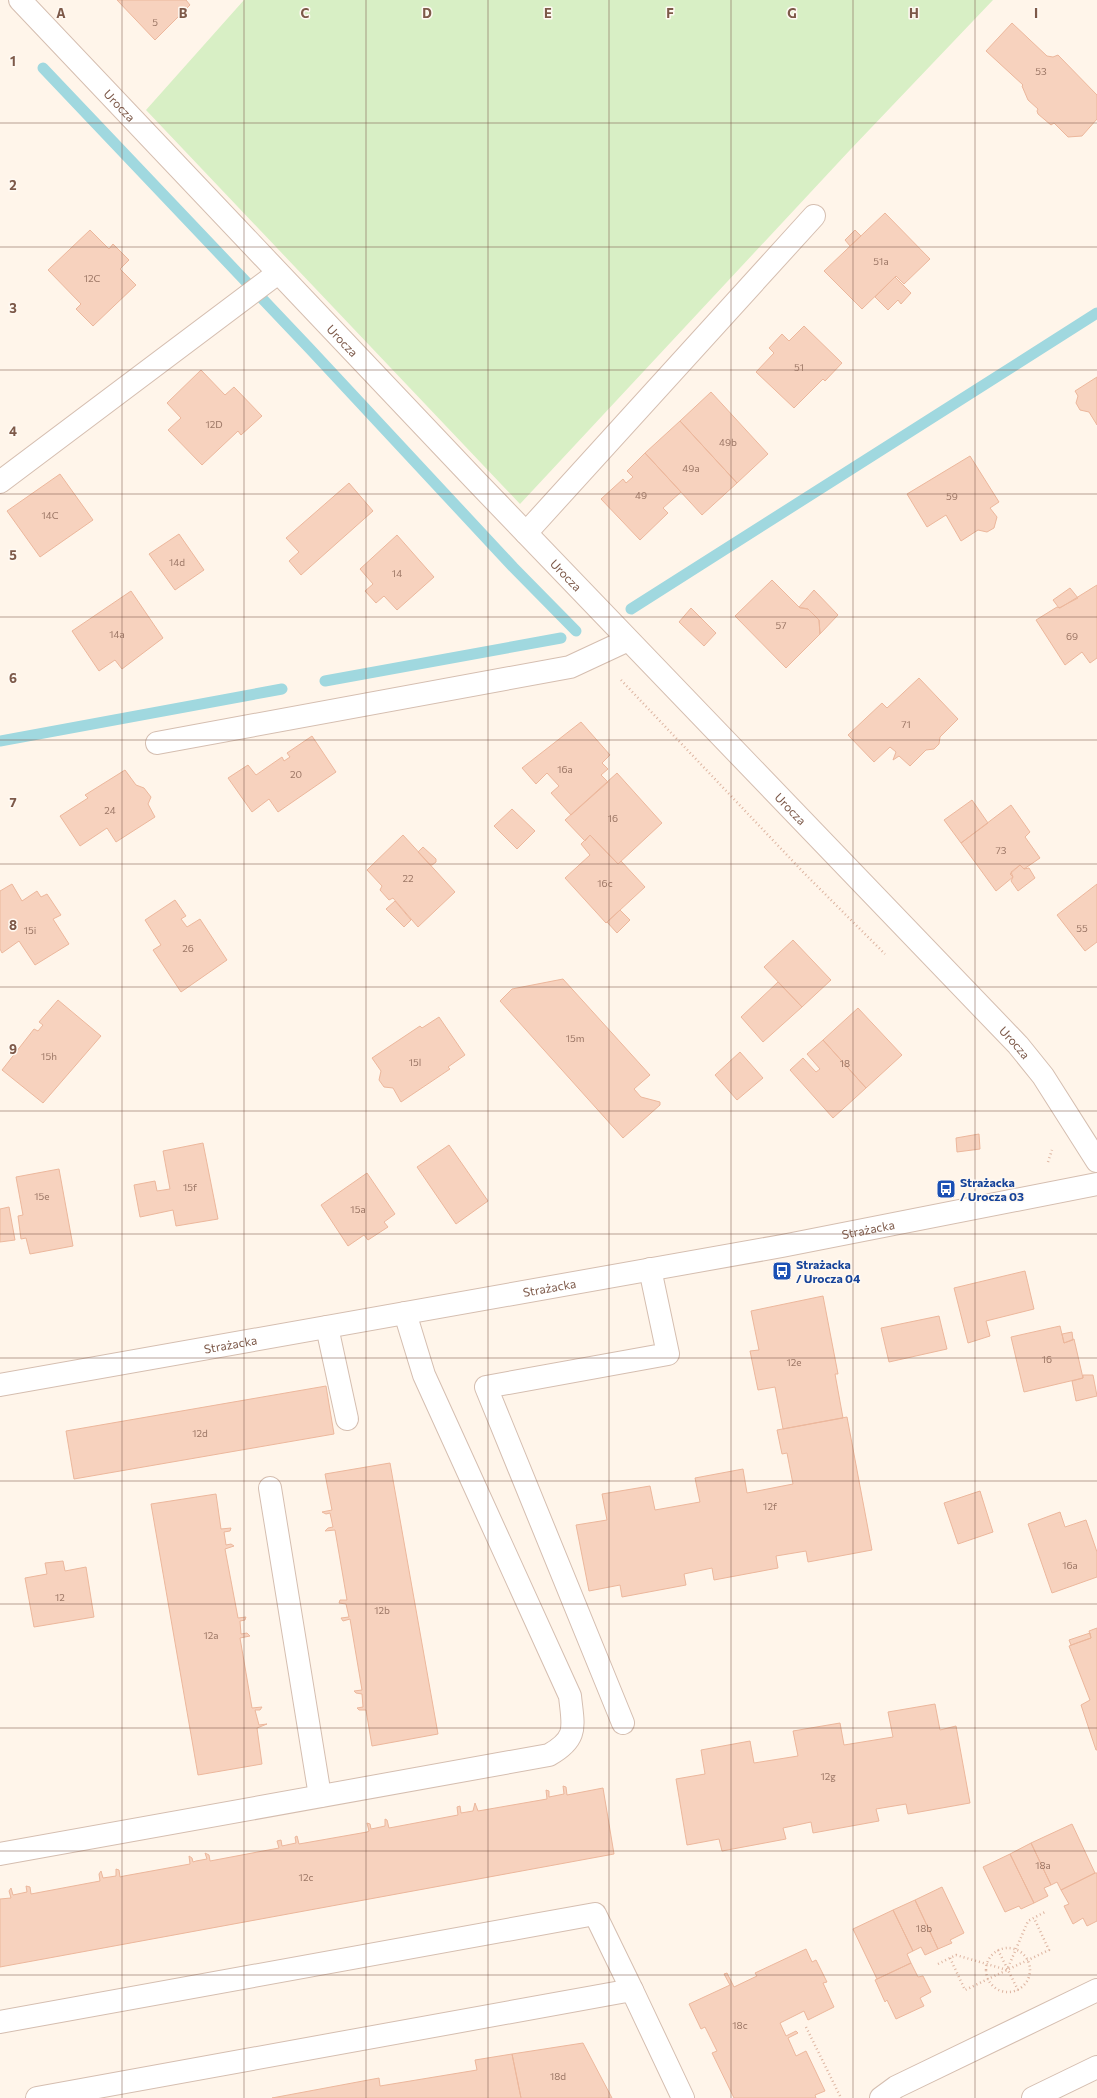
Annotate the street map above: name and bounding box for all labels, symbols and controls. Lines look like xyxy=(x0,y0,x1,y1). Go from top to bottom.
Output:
text: A xyxy=(56,5,66,21)
text: B xyxy=(179,5,188,21)
text: C xyxy=(301,5,310,21)
text: D xyxy=(422,5,432,21)
text: E xyxy=(544,5,552,21)
text: F xyxy=(666,5,674,21)
text: G xyxy=(787,5,797,21)
text: H xyxy=(909,5,919,21)
text: I xyxy=(1034,5,1038,21)
house number: 5 xyxy=(152,16,158,28)
text: 1 xyxy=(10,53,16,69)
house number: 53 xyxy=(1035,65,1047,77)
street label: Urocza xyxy=(101,86,138,124)
text: 2 xyxy=(9,177,17,193)
house number: 51a xyxy=(873,255,889,267)
house number: 12C xyxy=(84,272,100,284)
text: 3 xyxy=(9,300,17,316)
street label: Urocza xyxy=(324,322,361,359)
house number: 51 xyxy=(794,361,804,373)
house number: 12D xyxy=(205,418,223,430)
text: 4 xyxy=(9,423,17,439)
house number: 49b xyxy=(719,436,737,448)
house number: 49a xyxy=(682,462,700,474)
house number: 49 xyxy=(635,489,647,501)
house number: 59 xyxy=(946,490,958,502)
house number: 14C xyxy=(41,509,59,521)
text: 5 xyxy=(9,547,17,563)
house number: 14d xyxy=(169,556,185,568)
street label: Urocza xyxy=(548,556,585,594)
house number: 14 xyxy=(392,567,402,579)
house number: 57 xyxy=(775,619,787,631)
house number: 14a xyxy=(109,628,125,640)
house number: 69 xyxy=(1066,630,1078,642)
text: 6 xyxy=(9,670,17,686)
house number: 71 xyxy=(901,718,911,730)
house number: 16a xyxy=(557,763,573,775)
house number: 20 xyxy=(290,768,302,780)
street label: Urocza xyxy=(772,790,809,827)
text: 7 xyxy=(9,794,17,810)
house number: 24 xyxy=(104,804,116,816)
house number: 16 xyxy=(608,812,618,824)
house number: 73 xyxy=(996,844,1007,856)
house number: 22 xyxy=(402,872,414,884)
house number: 16c xyxy=(597,877,613,889)
text: 8 xyxy=(9,917,17,933)
house number: 55 xyxy=(1076,922,1088,934)
house number: 15i xyxy=(24,924,36,936)
house number: 26 xyxy=(182,942,194,954)
street label: Urocza xyxy=(997,1023,1033,1061)
house number: 15m xyxy=(566,1032,584,1044)
text: 9 xyxy=(9,1041,17,1057)
house number: 15h xyxy=(41,1050,57,1062)
house number: 15l xyxy=(409,1056,421,1068)
house number: 18 xyxy=(840,1057,850,1069)
place label: Strażacka / Urocza 03 xyxy=(960,1175,1024,1203)
bus stop icon: Strażacka / Urocza 03 xyxy=(935,1178,957,1200)
house number: 15f xyxy=(183,1181,197,1193)
house number: 15e xyxy=(34,1190,50,1202)
house number: 15a xyxy=(350,1203,366,1215)
street label: Strażacka xyxy=(840,1217,896,1241)
place label: Strażacka / Urocza 04 xyxy=(796,1257,861,1285)
bus stop icon: Strażacka / Urocza 04 xyxy=(771,1260,793,1282)
street label: Strażacka xyxy=(522,1276,577,1299)
street label: Strażacka xyxy=(203,1332,258,1356)
house number: 16 xyxy=(1042,1353,1052,1365)
house number: 12e xyxy=(786,1356,802,1368)
house number: 12d xyxy=(192,1427,208,1439)
house number: 12f xyxy=(763,1500,777,1512)
house number: 16a xyxy=(1062,1559,1078,1571)
house number: 12 xyxy=(55,1591,65,1603)
house number: 12b xyxy=(374,1604,390,1616)
house number: 12a xyxy=(203,1629,219,1641)
house number: 12g xyxy=(820,1770,836,1782)
house number: 18a xyxy=(1035,1859,1051,1871)
house number: 12c xyxy=(299,1871,313,1883)
house number: 18b xyxy=(916,1922,932,1934)
house number: 18c xyxy=(732,2019,748,2031)
house number: 18d xyxy=(550,2070,566,2082)

